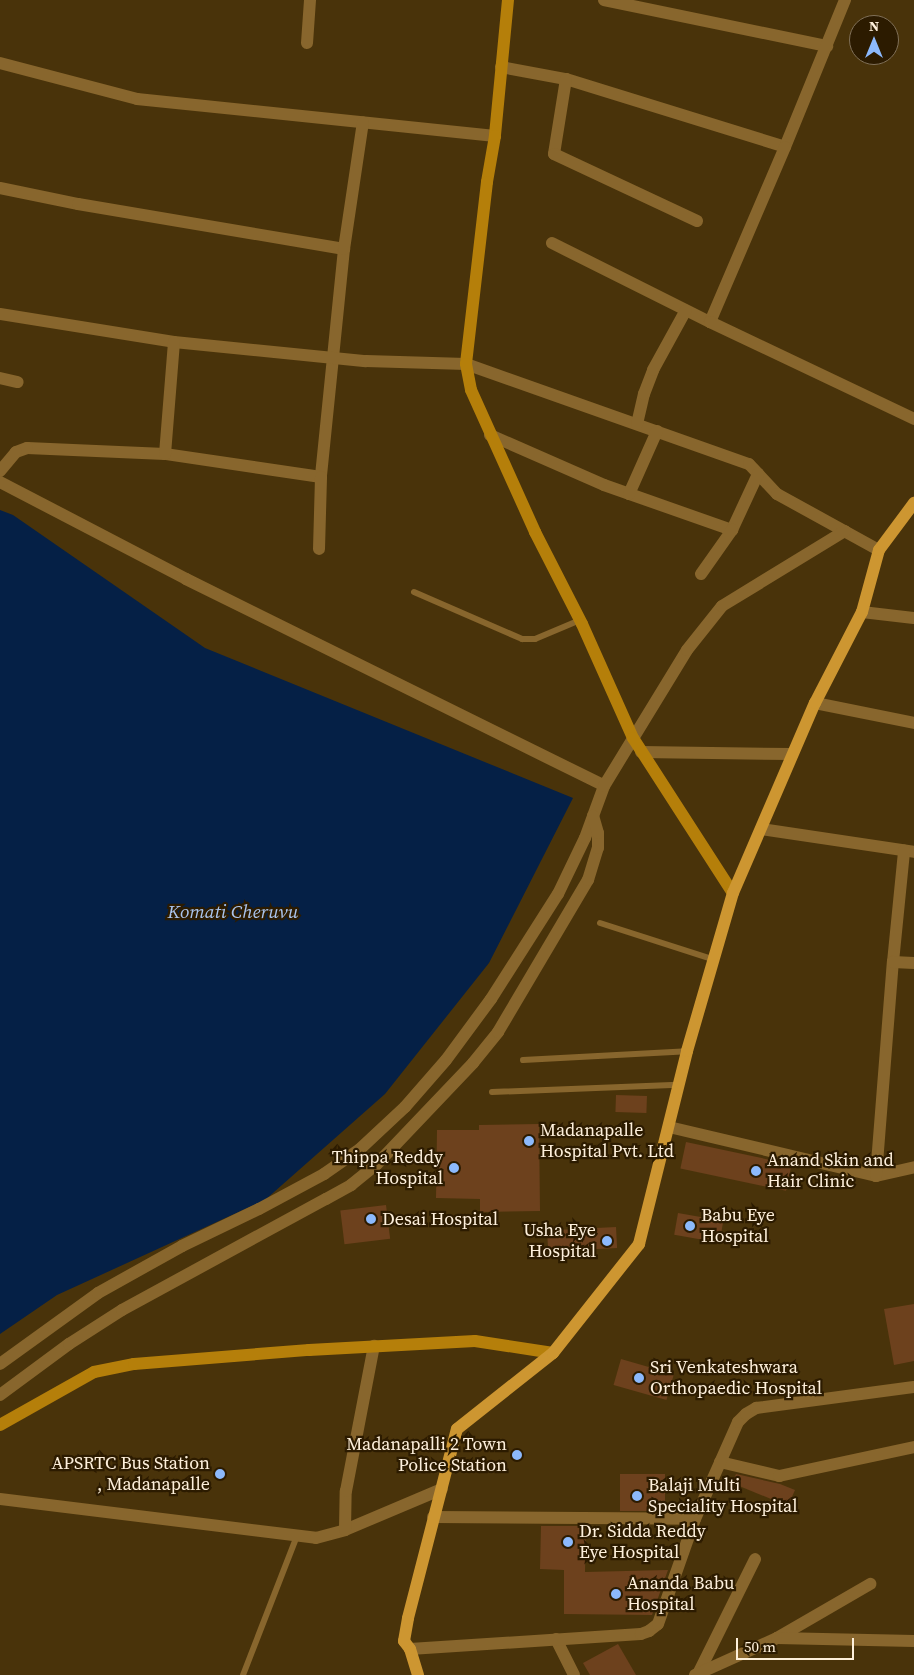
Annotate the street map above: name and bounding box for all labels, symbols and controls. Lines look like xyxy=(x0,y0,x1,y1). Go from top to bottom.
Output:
north arrow xyxy=(849,15,899,65)
text: N xyxy=(869,16,879,36)
water label: Komati Cheruvu xyxy=(168,901,298,923)
place label: Madanapalle Hospital Pvt. Ltd xyxy=(540,1120,674,1162)
marker: Madanapalle Hospital Pvt. Ltd xyxy=(522,1134,536,1148)
place label: Thippa Reddy Hospital xyxy=(332,1147,443,1190)
place label: Anand Skin and Hair Clinic xyxy=(767,1150,894,1192)
marker: Thippa Reddy Hospital xyxy=(447,1161,461,1175)
marker: Anand Skin and Hair Clinic xyxy=(749,1164,763,1178)
place label: Babu Eye Hospital xyxy=(701,1205,775,1248)
place label: Desai Hospital xyxy=(382,1208,498,1230)
marker: Desai Hospital xyxy=(364,1212,378,1226)
marker: Babu Eye Hospital xyxy=(683,1219,697,1233)
place label: Usha Eye Hospital xyxy=(523,1220,596,1262)
marker: Usha Eye Hospital xyxy=(600,1234,614,1248)
place label: Sri Venkateshwara Orthopaedic Hospital xyxy=(650,1357,822,1400)
marker: Sri Venkateshwara Orthopaedic Hospital xyxy=(632,1371,646,1385)
place label: Madanapalli 2 Town Police Station xyxy=(346,1434,507,1476)
marker: Madanapalli 2 Town Police Station xyxy=(511,1449,523,1461)
place label: APSRTC Bus Station , Madanapalle xyxy=(51,1453,210,1496)
marker: APSRTC Bus Station , Madanapalle xyxy=(214,1468,226,1480)
place label: Balaji Multi Speciality Hospital xyxy=(648,1475,798,1518)
marker: Balaji Multi Speciality Hospital xyxy=(630,1489,644,1503)
place label: Dr. Sidda Reddy Eye Hospital xyxy=(579,1521,706,1564)
marker: Dr. Sidda Reddy Eye Hospital xyxy=(561,1535,575,1549)
place label: Ananda Babu Hospital xyxy=(627,1573,734,1616)
marker: Ananda Babu Hospital xyxy=(609,1587,623,1601)
scale bar xyxy=(739,1628,856,1660)
text: 50 m xyxy=(744,1636,776,1657)

